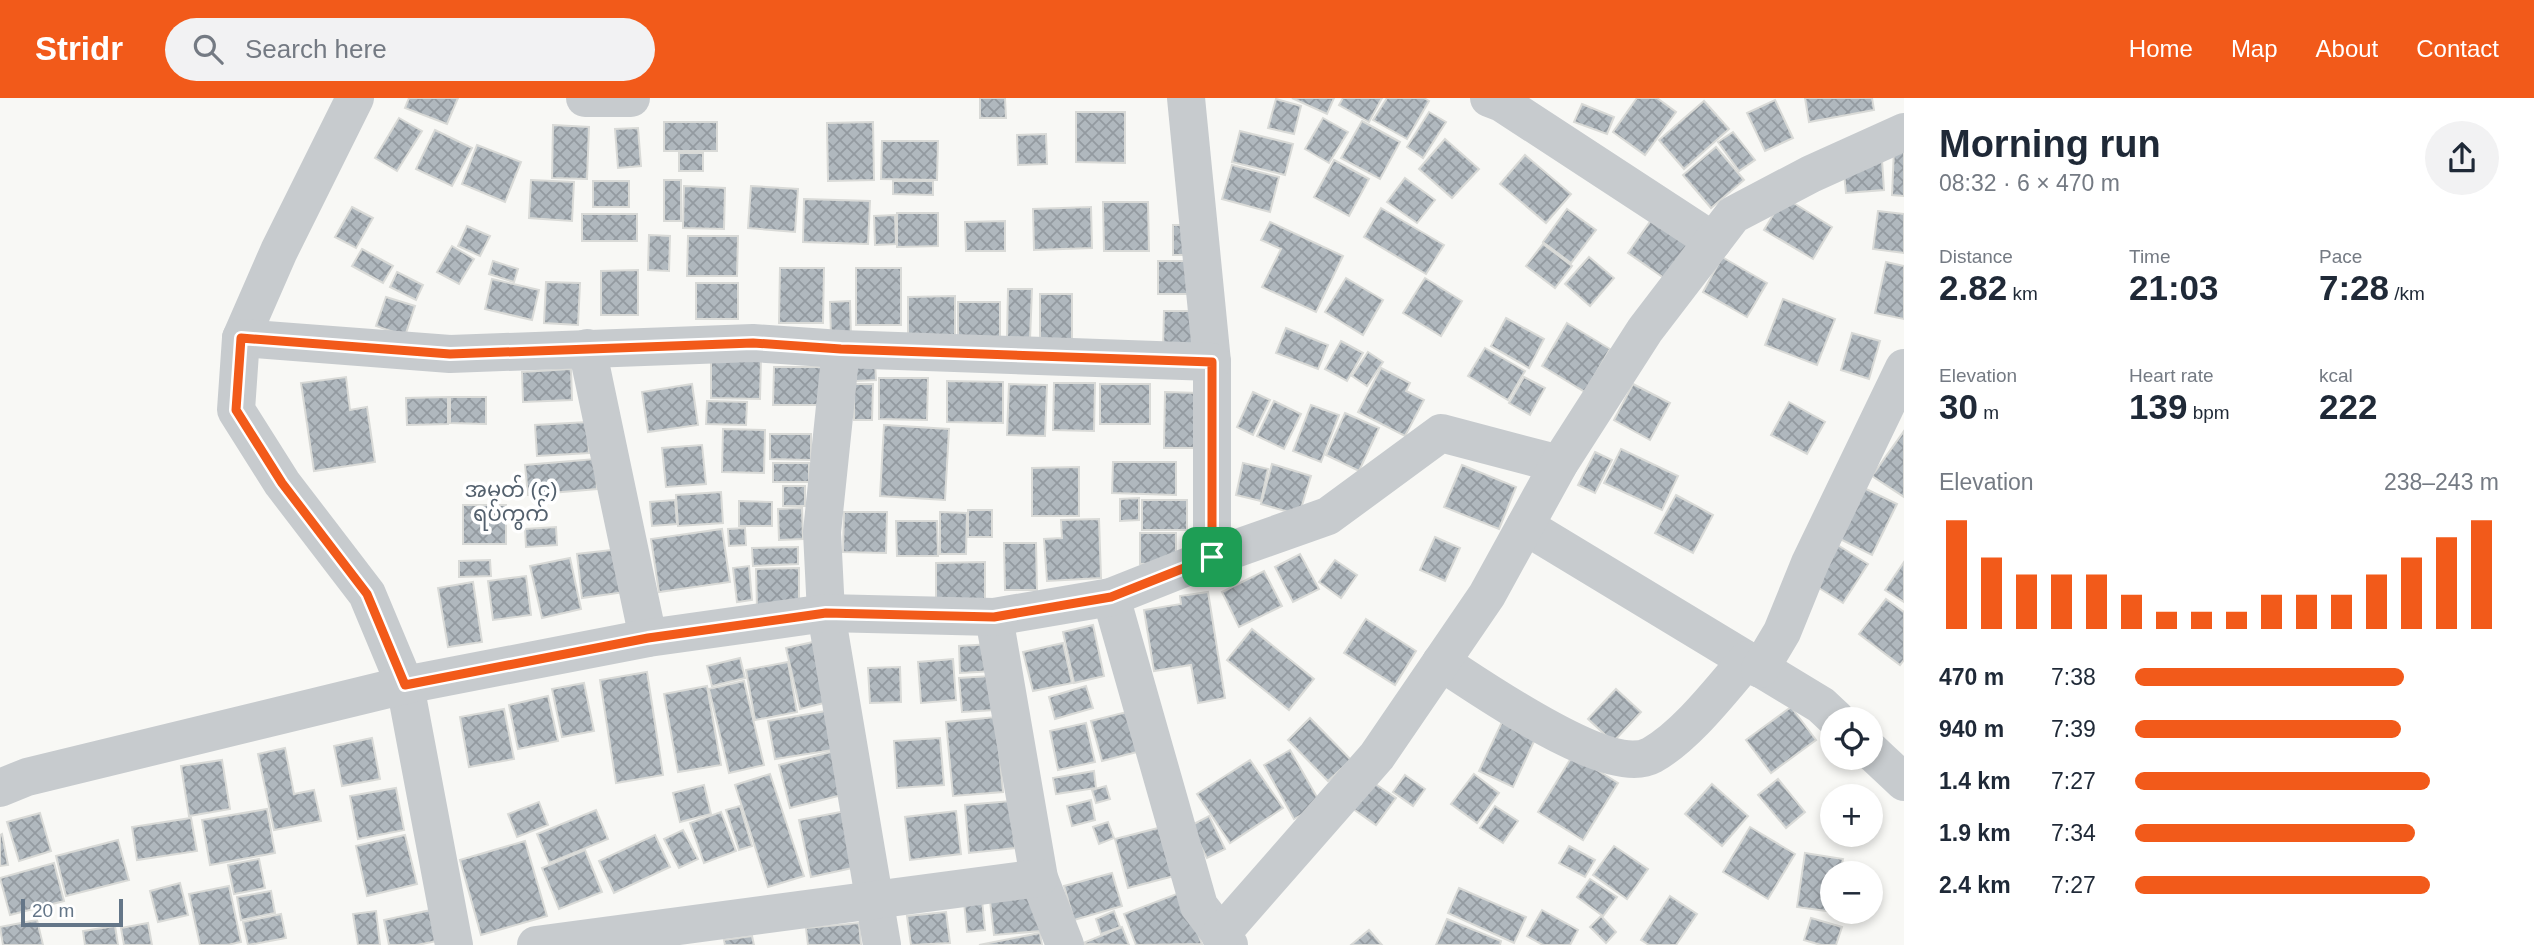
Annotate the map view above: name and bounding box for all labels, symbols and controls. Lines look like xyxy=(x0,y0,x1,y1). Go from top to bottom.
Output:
search box xyxy=(165,18,655,81)
text: Stridr xyxy=(35,30,123,67)
icon: search xyxy=(189,30,227,68)
text: Search here xyxy=(245,34,387,64)
text: Home xyxy=(2129,35,2193,62)
text: Map xyxy=(2231,35,2278,62)
text: About xyxy=(2316,35,2378,62)
text: Contact xyxy=(2416,35,2499,62)
button: share xyxy=(2425,121,2499,195)
text: Morning run xyxy=(1939,123,2161,165)
text: 08:32 · 6 × 470 m xyxy=(1939,170,2120,196)
text: Distance xyxy=(1939,246,2013,267)
text: Time xyxy=(2129,246,2171,267)
text: Pace xyxy=(2319,246,2362,267)
text: 2.82 xyxy=(1939,268,2007,307)
text: 21:03 xyxy=(2129,268,2219,307)
text: 7:28 xyxy=(2319,268,2389,307)
text: km xyxy=(2007,283,2038,304)
text: /km xyxy=(2389,283,2425,304)
text: Elevation xyxy=(1939,365,2017,386)
text: Heart rate xyxy=(2129,365,2213,386)
text: kcal xyxy=(2319,365,2353,386)
text: 30 xyxy=(1939,387,1978,426)
text: 139 xyxy=(2129,387,2187,426)
text: 222 xyxy=(2319,387,2377,426)
text: m xyxy=(1978,402,1999,423)
text: bpm xyxy=(2187,402,2230,423)
text: Elevation xyxy=(1939,469,2034,495)
text: 238–243 m xyxy=(2384,469,2499,495)
district label: အမှတ် (၄) ရပ်ကွက် xyxy=(464,474,558,531)
pin xyxy=(1182,527,1242,587)
icon: arrive xyxy=(1193,538,1231,576)
text: 470 m xyxy=(1939,664,2004,690)
text: 7:38 xyxy=(2051,664,2096,690)
map controls xyxy=(1820,707,1883,924)
button: locate xyxy=(1820,707,1883,770)
text: 940 m xyxy=(1939,716,2004,742)
text: 7:39 xyxy=(2051,716,2096,742)
text: 1.4 km xyxy=(1939,768,2011,794)
text: 7:27 xyxy=(2051,768,2096,794)
button: + xyxy=(1820,784,1883,847)
text: 1.9 km xyxy=(1939,820,2011,846)
text: 7:34 xyxy=(2051,820,2096,846)
button: − xyxy=(1820,861,1883,924)
text: 2.4 km xyxy=(1939,872,2011,898)
text: 7:27 xyxy=(2051,872,2096,898)
scale bar xyxy=(21,896,122,928)
text: 20 m xyxy=(32,900,74,921)

